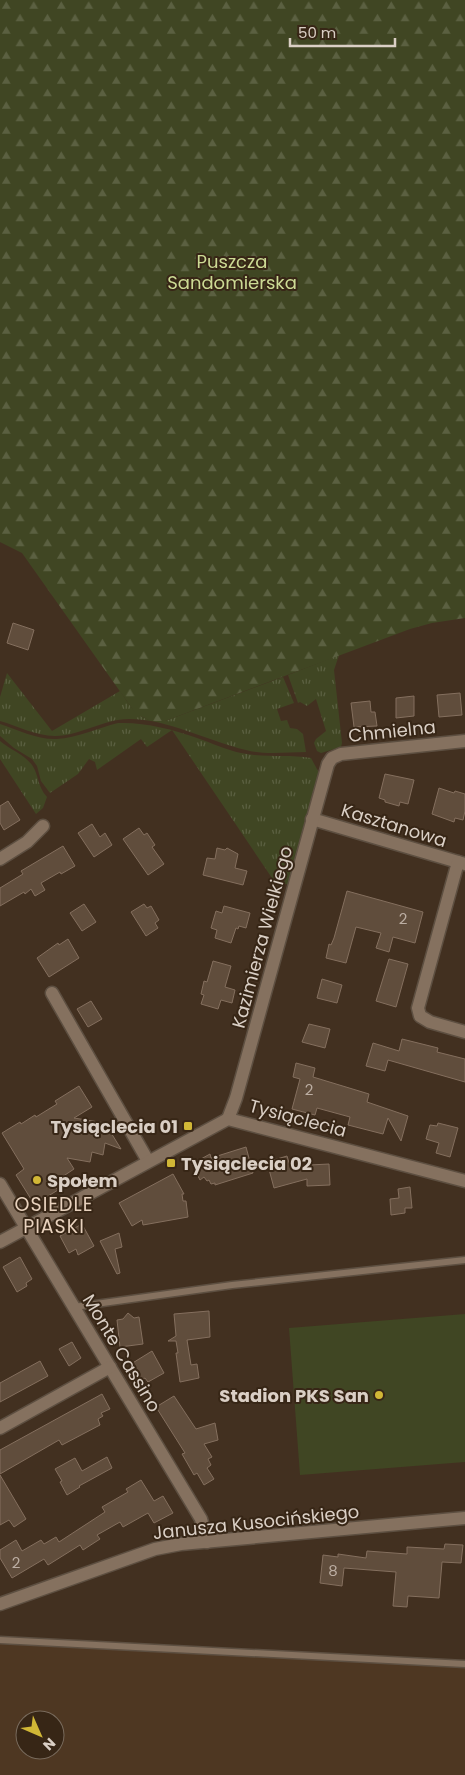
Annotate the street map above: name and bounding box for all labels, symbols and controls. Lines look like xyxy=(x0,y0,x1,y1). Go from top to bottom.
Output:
scale bar xyxy=(290,15,395,47)
text: 50 m xyxy=(298,22,336,43)
park label: Puszcza Sandomierska xyxy=(167,249,297,295)
street label: Chmielna xyxy=(347,714,437,748)
street label: Kasztanowa xyxy=(338,797,450,853)
street label: Kazimierza Wielkiego xyxy=(226,843,298,1031)
house number: 2 xyxy=(399,908,407,929)
house number: 2 xyxy=(305,1079,313,1100)
street label: Tysiąclecia xyxy=(247,1093,349,1143)
place label: Tysiąclecia 01 xyxy=(50,1114,178,1139)
marker: Tysiąclecia 01 xyxy=(182,1120,194,1132)
place label: Tysiąclecia 02 xyxy=(181,1151,312,1176)
marker: Tysiąclecia 02 xyxy=(165,1157,177,1169)
place label: Społem xyxy=(47,1168,118,1193)
marker: Społem xyxy=(31,1174,43,1186)
district label: OSIEDLE PIASKI xyxy=(15,1191,93,1240)
street label: Monte Cassino xyxy=(77,1289,167,1417)
place label: Stadion PKS San xyxy=(219,1383,369,1408)
marker: Stadion PKS San xyxy=(373,1389,385,1401)
street label: Janusza Kusocińskiego xyxy=(152,1499,360,1545)
house number: 2 xyxy=(12,1552,20,1573)
house number: 8 xyxy=(328,1560,338,1581)
north arrow xyxy=(15,1710,65,1760)
text: N xyxy=(38,1733,60,1755)

